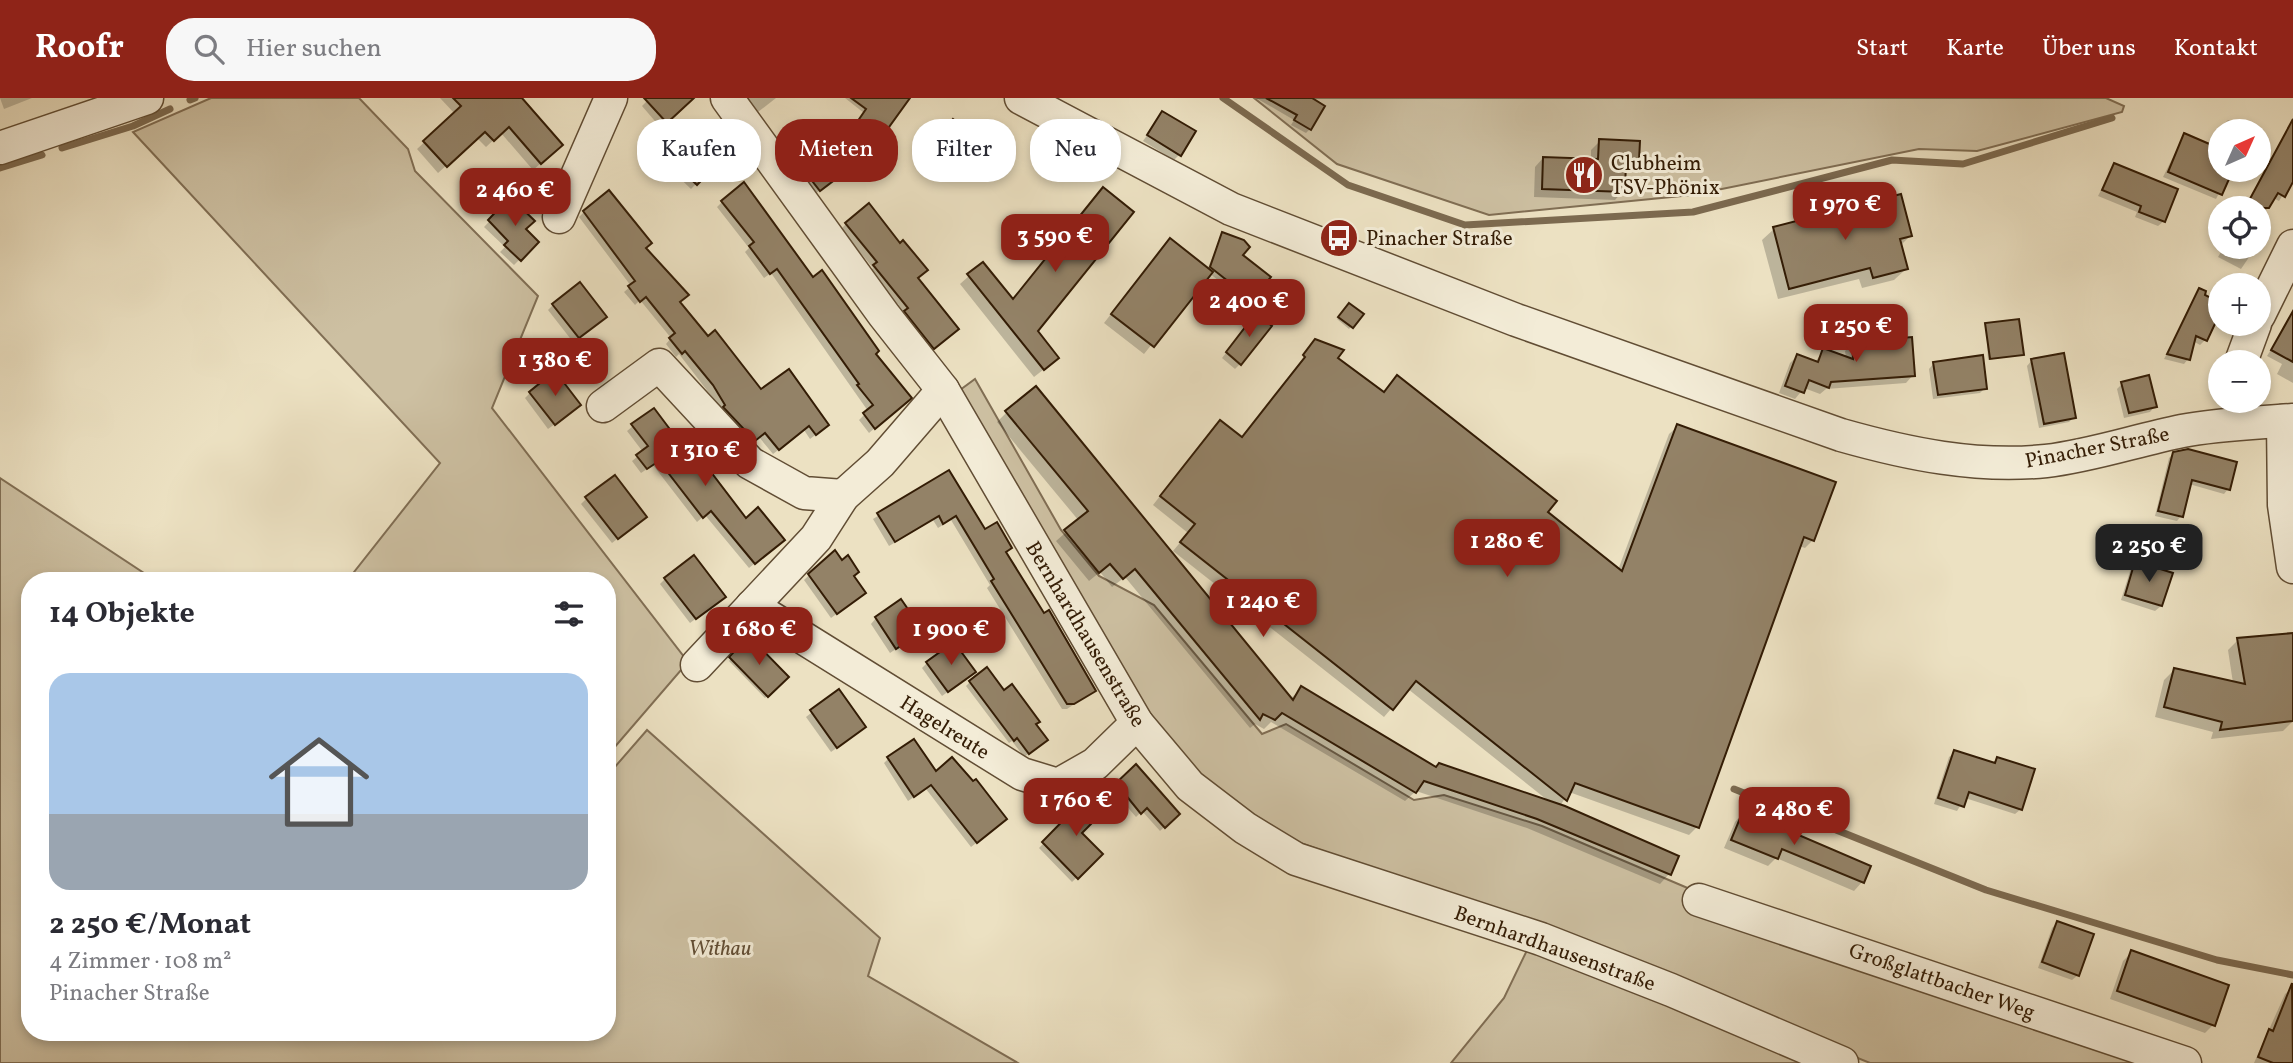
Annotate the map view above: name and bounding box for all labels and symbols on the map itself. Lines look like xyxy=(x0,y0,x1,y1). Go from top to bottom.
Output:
north arrow xyxy=(2208,119,2272,182)
place label: Clubheim TSV-Phönix xyxy=(1611,150,1720,203)
restaurant icon: Clubheim TSV-Phönix xyxy=(1563,154,1605,196)
pin: 2 460 € xyxy=(450,169,580,228)
pin: 1 970 € xyxy=(1780,183,1910,242)
pin: 3 590 € xyxy=(990,214,1120,274)
bus stop icon: Pinacher Straße xyxy=(1318,217,1360,259)
place label: Pinacher Straße xyxy=(1366,225,1513,254)
pin: 2 400 € xyxy=(1184,280,1314,339)
pin: 1 250 € xyxy=(1791,304,1921,364)
pin: 1 380 € xyxy=(490,338,620,398)
street label: Pinacher Straße xyxy=(2023,420,2172,477)
pin: 1 310 € xyxy=(640,428,770,488)
pin: 1 280 € xyxy=(1442,519,1572,579)
pin: 2 250 € xyxy=(2084,524,2214,584)
street label: Bernhardhausenstraße xyxy=(1018,536,1152,733)
pin: 1 240 € xyxy=(1198,580,1328,639)
pin: 1 680 € xyxy=(694,608,824,667)
pin: 1 900 € xyxy=(886,608,1016,667)
street label: Hagelreute xyxy=(894,689,995,767)
pin: 1 760 € xyxy=(1011,778,1141,838)
pin: 2 480 € xyxy=(1729,788,1859,847)
street label: Bernhardhausenstraße xyxy=(1450,899,1659,999)
park label: Withau xyxy=(689,935,751,964)
street label: Großglattbacher Weg xyxy=(1844,937,2039,1028)

